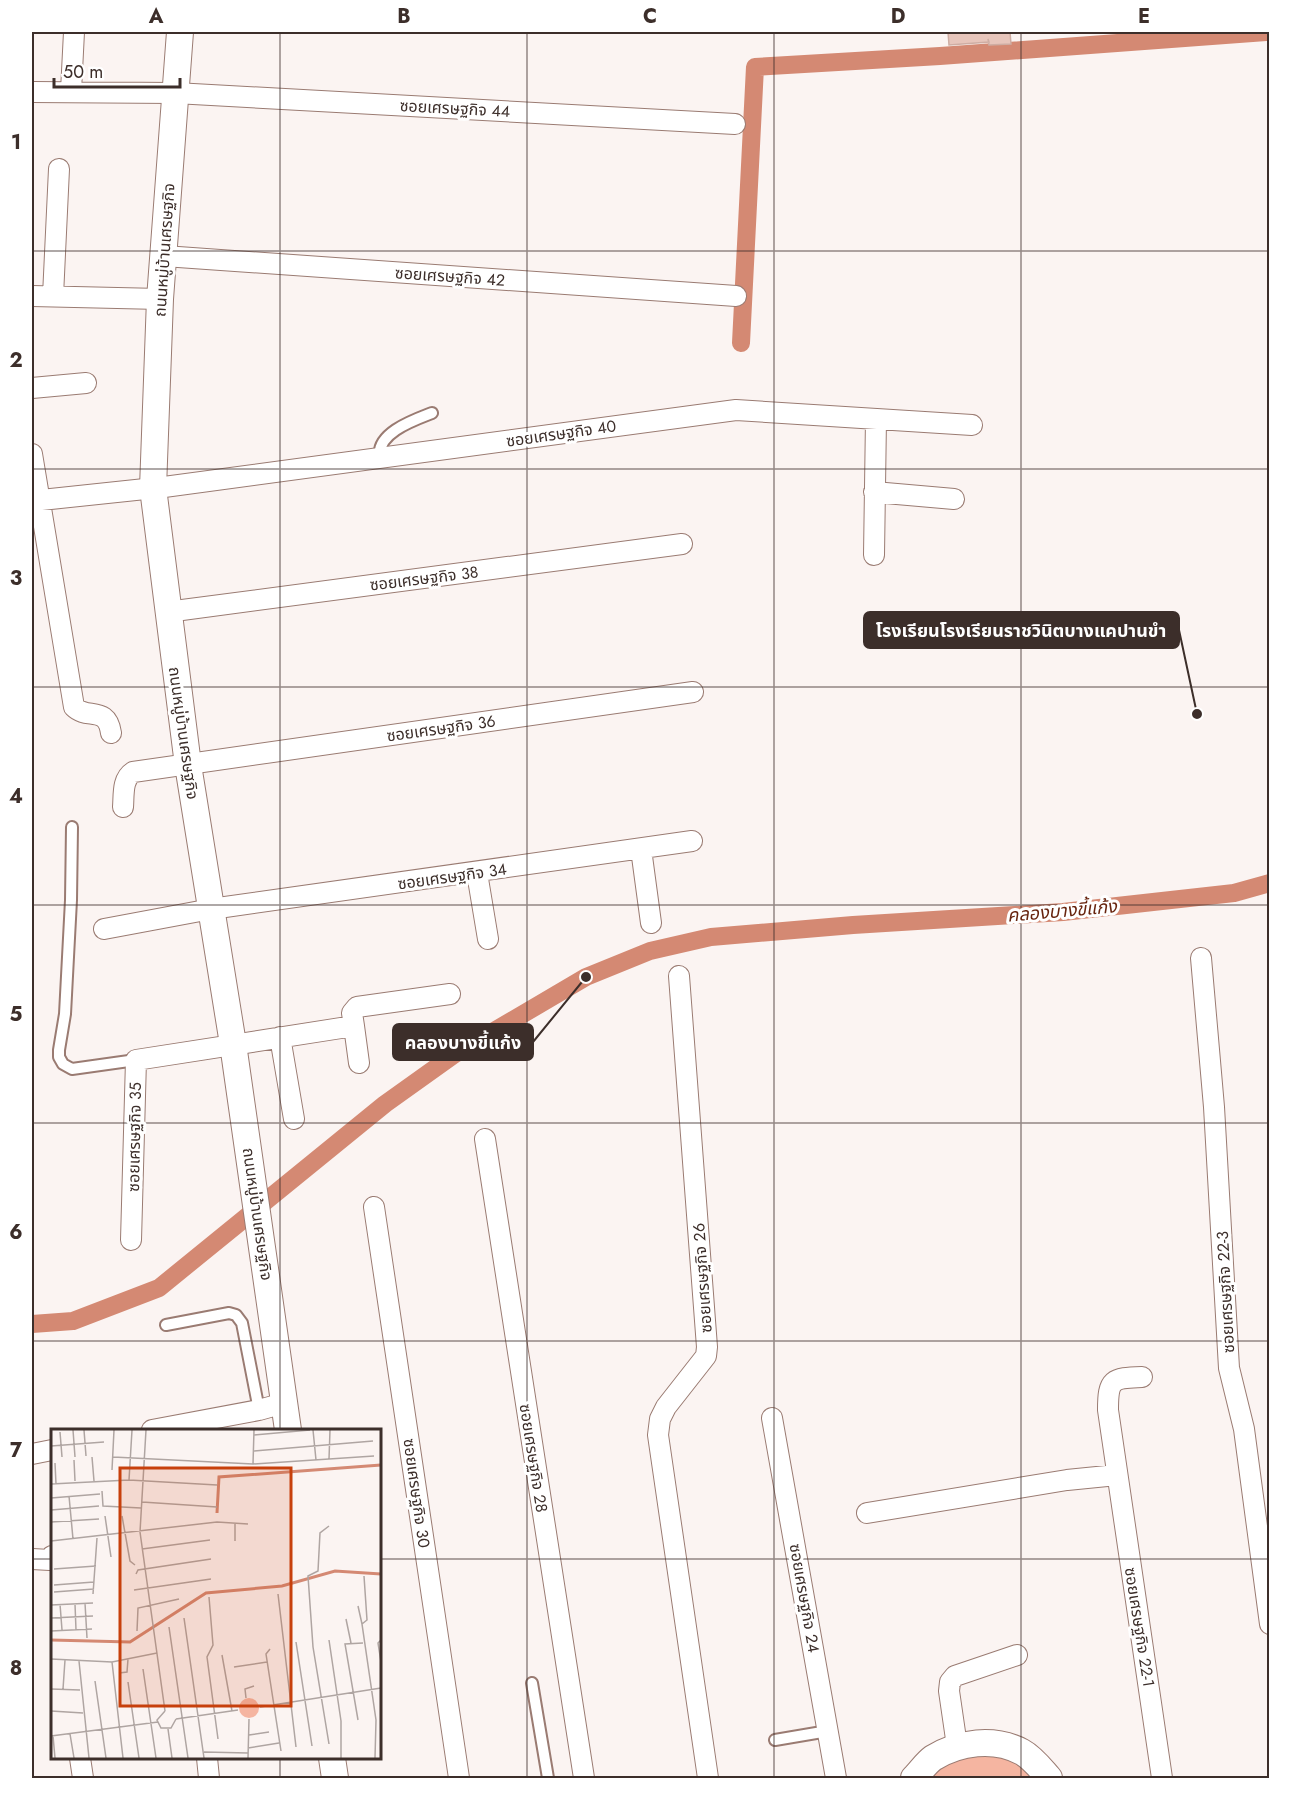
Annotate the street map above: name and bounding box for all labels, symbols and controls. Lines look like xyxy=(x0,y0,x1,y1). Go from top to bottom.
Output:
text: A xyxy=(148,2,164,31)
text: B xyxy=(397,2,411,31)
text: C xyxy=(643,2,657,31)
text: D xyxy=(891,2,905,31)
text: E xyxy=(1138,2,1150,31)
scale bar xyxy=(54,51,180,89)
text: 50 m xyxy=(63,59,103,85)
street label: ซอยเศรษฐกิจ 44 xyxy=(399,94,511,123)
text: 1 xyxy=(11,128,21,157)
street label: ถนนหมู่บ้านเศรษฐกิจ xyxy=(148,182,181,318)
street label: ซอยเศรษฐกิจ 42 xyxy=(394,261,506,292)
text: 2 xyxy=(9,346,23,375)
street label: ซอยเศรษฐกิจ 40 xyxy=(505,414,618,453)
street label: ซอยเศรษฐกิจ 38 xyxy=(368,560,480,597)
text: 3 xyxy=(10,564,22,593)
callout: โรงเรียนโรงเรียนราชวินิตบางแคปานขำ xyxy=(864,612,1179,648)
text: โรงเรียนโรงเรียนราชวินิตบางแคปานขำ xyxy=(876,618,1166,644)
street label: ถนนหมู่บ้านเศรษฐกิจ xyxy=(163,665,204,801)
street label: ซอยเศรษฐกิจ 36 xyxy=(385,709,497,748)
text: 4 xyxy=(9,782,23,811)
street label: ซอยเศรษฐกิจ 34 xyxy=(396,857,508,896)
water label: คลองบางขี้แก้ง xyxy=(1006,893,1119,929)
text: 5 xyxy=(10,1000,23,1029)
callout: คลองบางขี้แก้ง xyxy=(393,1024,533,1060)
text: คลองบางขี้แก้ง xyxy=(405,1030,521,1056)
street label: ซอยเศรษฐกิจ 35 xyxy=(122,1082,147,1192)
street label: ถนนหมู่บ้านเศรษฐกิจ xyxy=(237,1146,278,1282)
text: 6 xyxy=(9,1218,23,1247)
street label: ซอยเศรษฐกิจ 26 xyxy=(687,1222,718,1334)
street label: ซอยเศรษฐกิจ 22-3 xyxy=(1211,1230,1240,1354)
street label: ซอยเศรษฐกิจ 28 xyxy=(514,1402,553,1514)
inset map xyxy=(51,1429,381,1759)
text: 7 xyxy=(10,1436,23,1465)
street label: ซอยเศรษฐกิจ 30 xyxy=(397,1437,436,1549)
street label: ซอยเศรษฐกิจ 24 xyxy=(784,1542,825,1654)
street label: ซอยเศรษฐกิจ 22-1 xyxy=(1119,1566,1160,1688)
text: 8 xyxy=(10,1654,22,1683)

